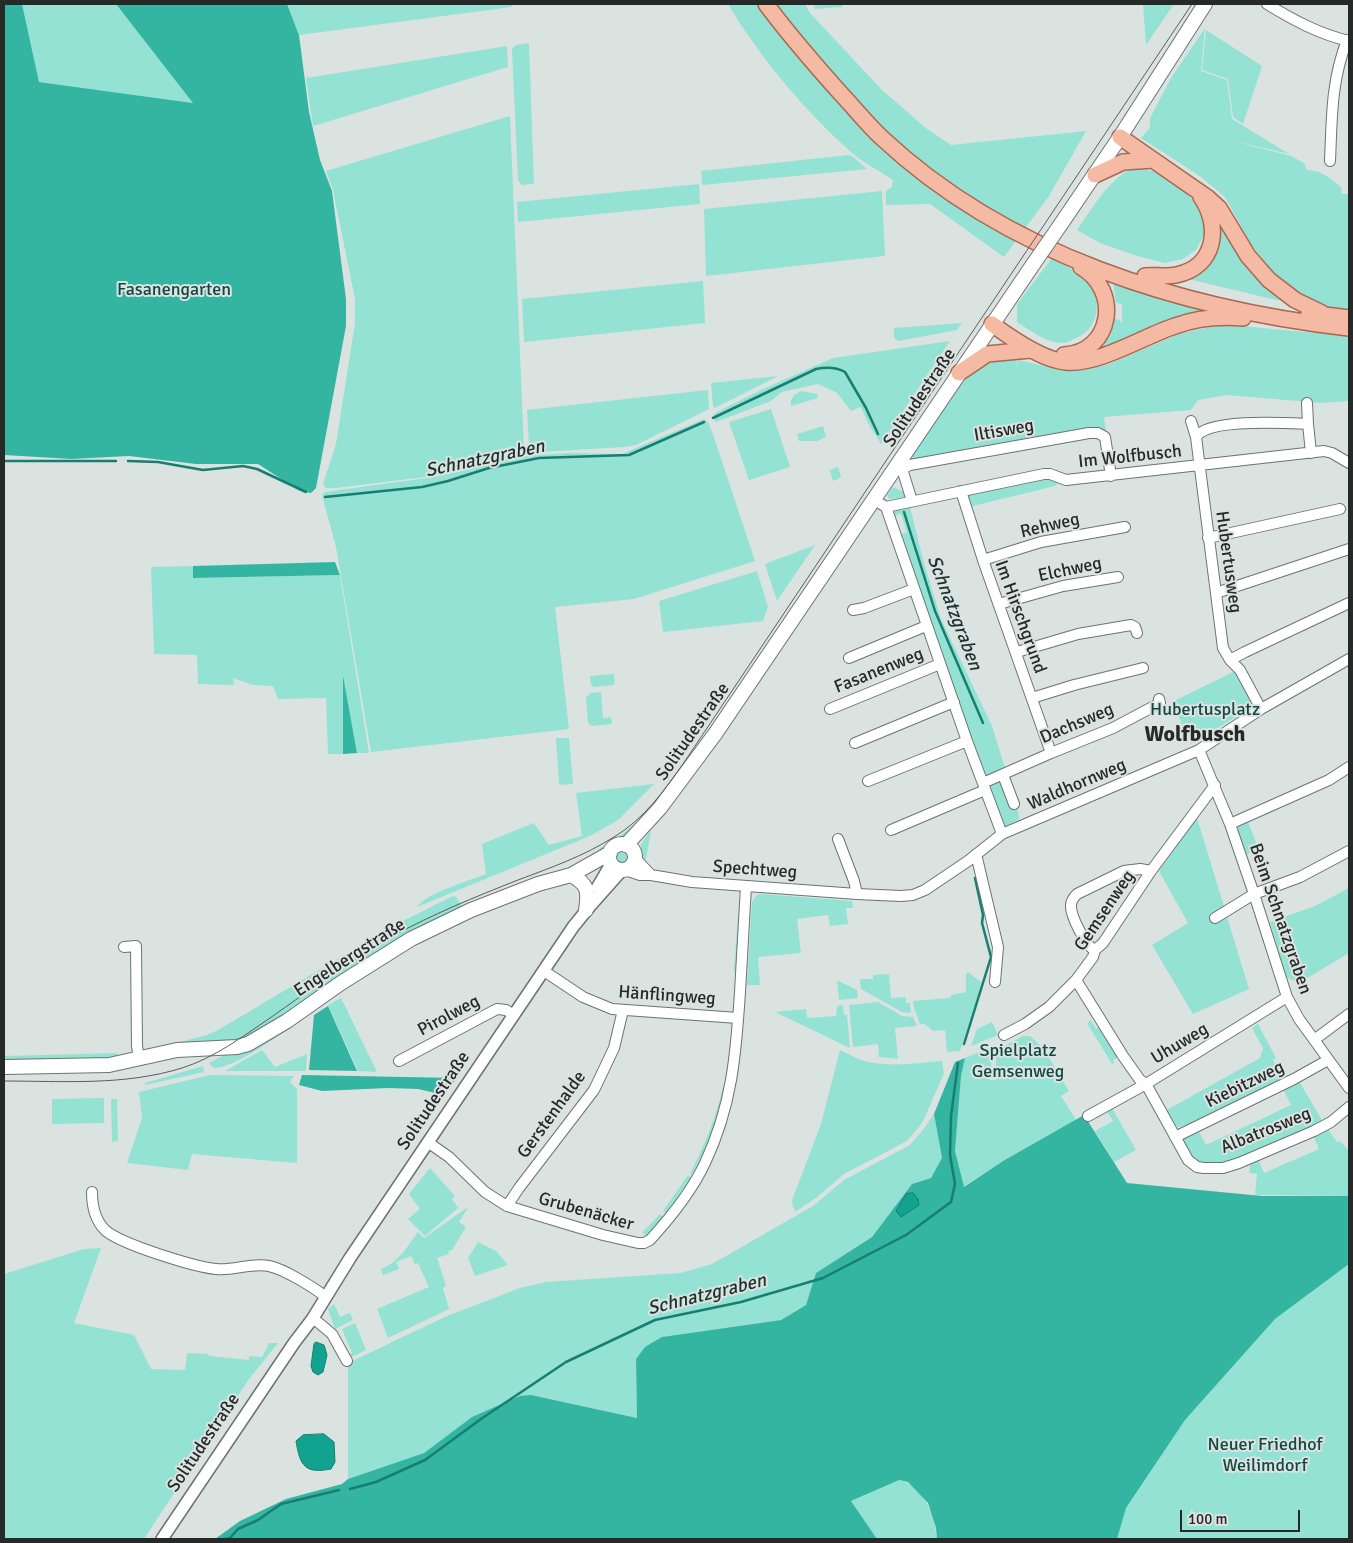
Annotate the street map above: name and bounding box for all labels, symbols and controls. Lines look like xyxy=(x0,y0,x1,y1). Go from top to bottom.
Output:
park label: Fasanengarten xyxy=(117,279,231,301)
street label: Solitudestraße xyxy=(879,345,961,451)
street label: Iltisweg xyxy=(972,415,1036,447)
water label: Schnatzgraben xyxy=(423,435,547,483)
street label: Im Wolfbusch xyxy=(1077,441,1183,473)
street label: Rehweg xyxy=(1018,509,1082,543)
street label: Hubertusweg xyxy=(1210,510,1246,614)
water label: Schnatzgraben xyxy=(922,552,986,674)
street label: Elchweg xyxy=(1036,553,1104,587)
street label: Im Hirschgrund xyxy=(990,558,1050,676)
street label: Fasanenweg xyxy=(831,643,927,699)
street label: Solitudestraße xyxy=(651,679,735,785)
street label: Dachsweg xyxy=(1037,699,1117,749)
park label: Hubertusplatz xyxy=(1150,699,1260,721)
district label: Wolfbusch xyxy=(1144,722,1246,748)
street label: Waldhornweg xyxy=(1024,755,1130,815)
street label: Beim Schnatzgraben xyxy=(1244,841,1316,997)
street label: Spechtweg xyxy=(712,856,798,884)
street label: Gemsenweg xyxy=(1070,867,1140,955)
street label: Engelbergstraße xyxy=(290,914,410,1002)
street label: Hänflingweg xyxy=(618,982,716,1010)
street label: Pirolweg xyxy=(414,991,484,1041)
street label: Uhuweg xyxy=(1147,1019,1213,1069)
park label: Spielplatz Gemsenweg xyxy=(972,1040,1064,1082)
street label: Solitudestraße xyxy=(393,1048,475,1154)
street label: Kiebitzweg xyxy=(1202,1057,1288,1113)
street label: Gerstenhalde xyxy=(513,1067,591,1163)
street label: Albatrosweg xyxy=(1218,1103,1314,1159)
street label: Grubenäcker xyxy=(536,1188,636,1236)
water label: Schnatzgraben xyxy=(645,1269,769,1321)
street label: Solitudestraße xyxy=(163,1390,245,1496)
park label: Neuer Friedhof Weilimdorf xyxy=(1207,1434,1323,1476)
scale bar xyxy=(1183,1500,1303,1532)
text: 100 m xyxy=(1188,1510,1228,1528)

